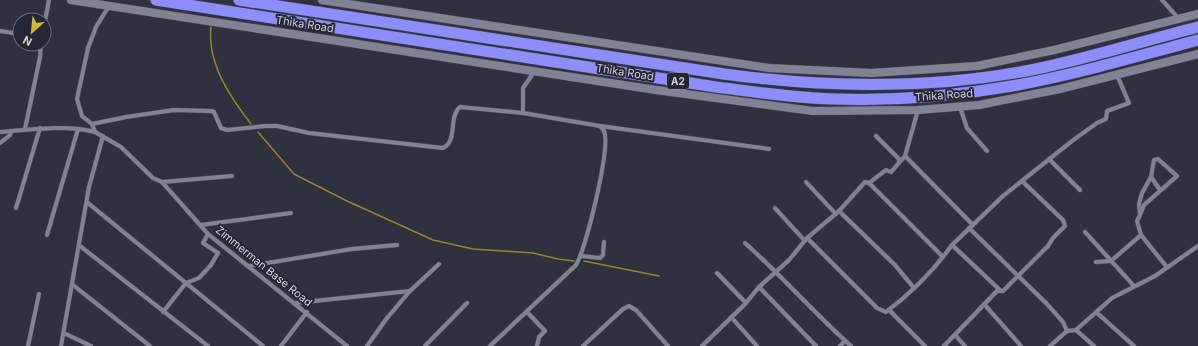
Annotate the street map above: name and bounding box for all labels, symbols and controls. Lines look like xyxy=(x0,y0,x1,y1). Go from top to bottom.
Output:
north arrow xyxy=(12,12,52,52)
street label: Thika Road xyxy=(275,13,335,35)
text: N xyxy=(21,33,34,49)
street label: Thika Road xyxy=(595,61,655,83)
road number: A2 xyxy=(667,73,689,89)
street label: Thika Road xyxy=(915,86,973,104)
street label: Zimmerman Base Road xyxy=(213,223,315,309)

